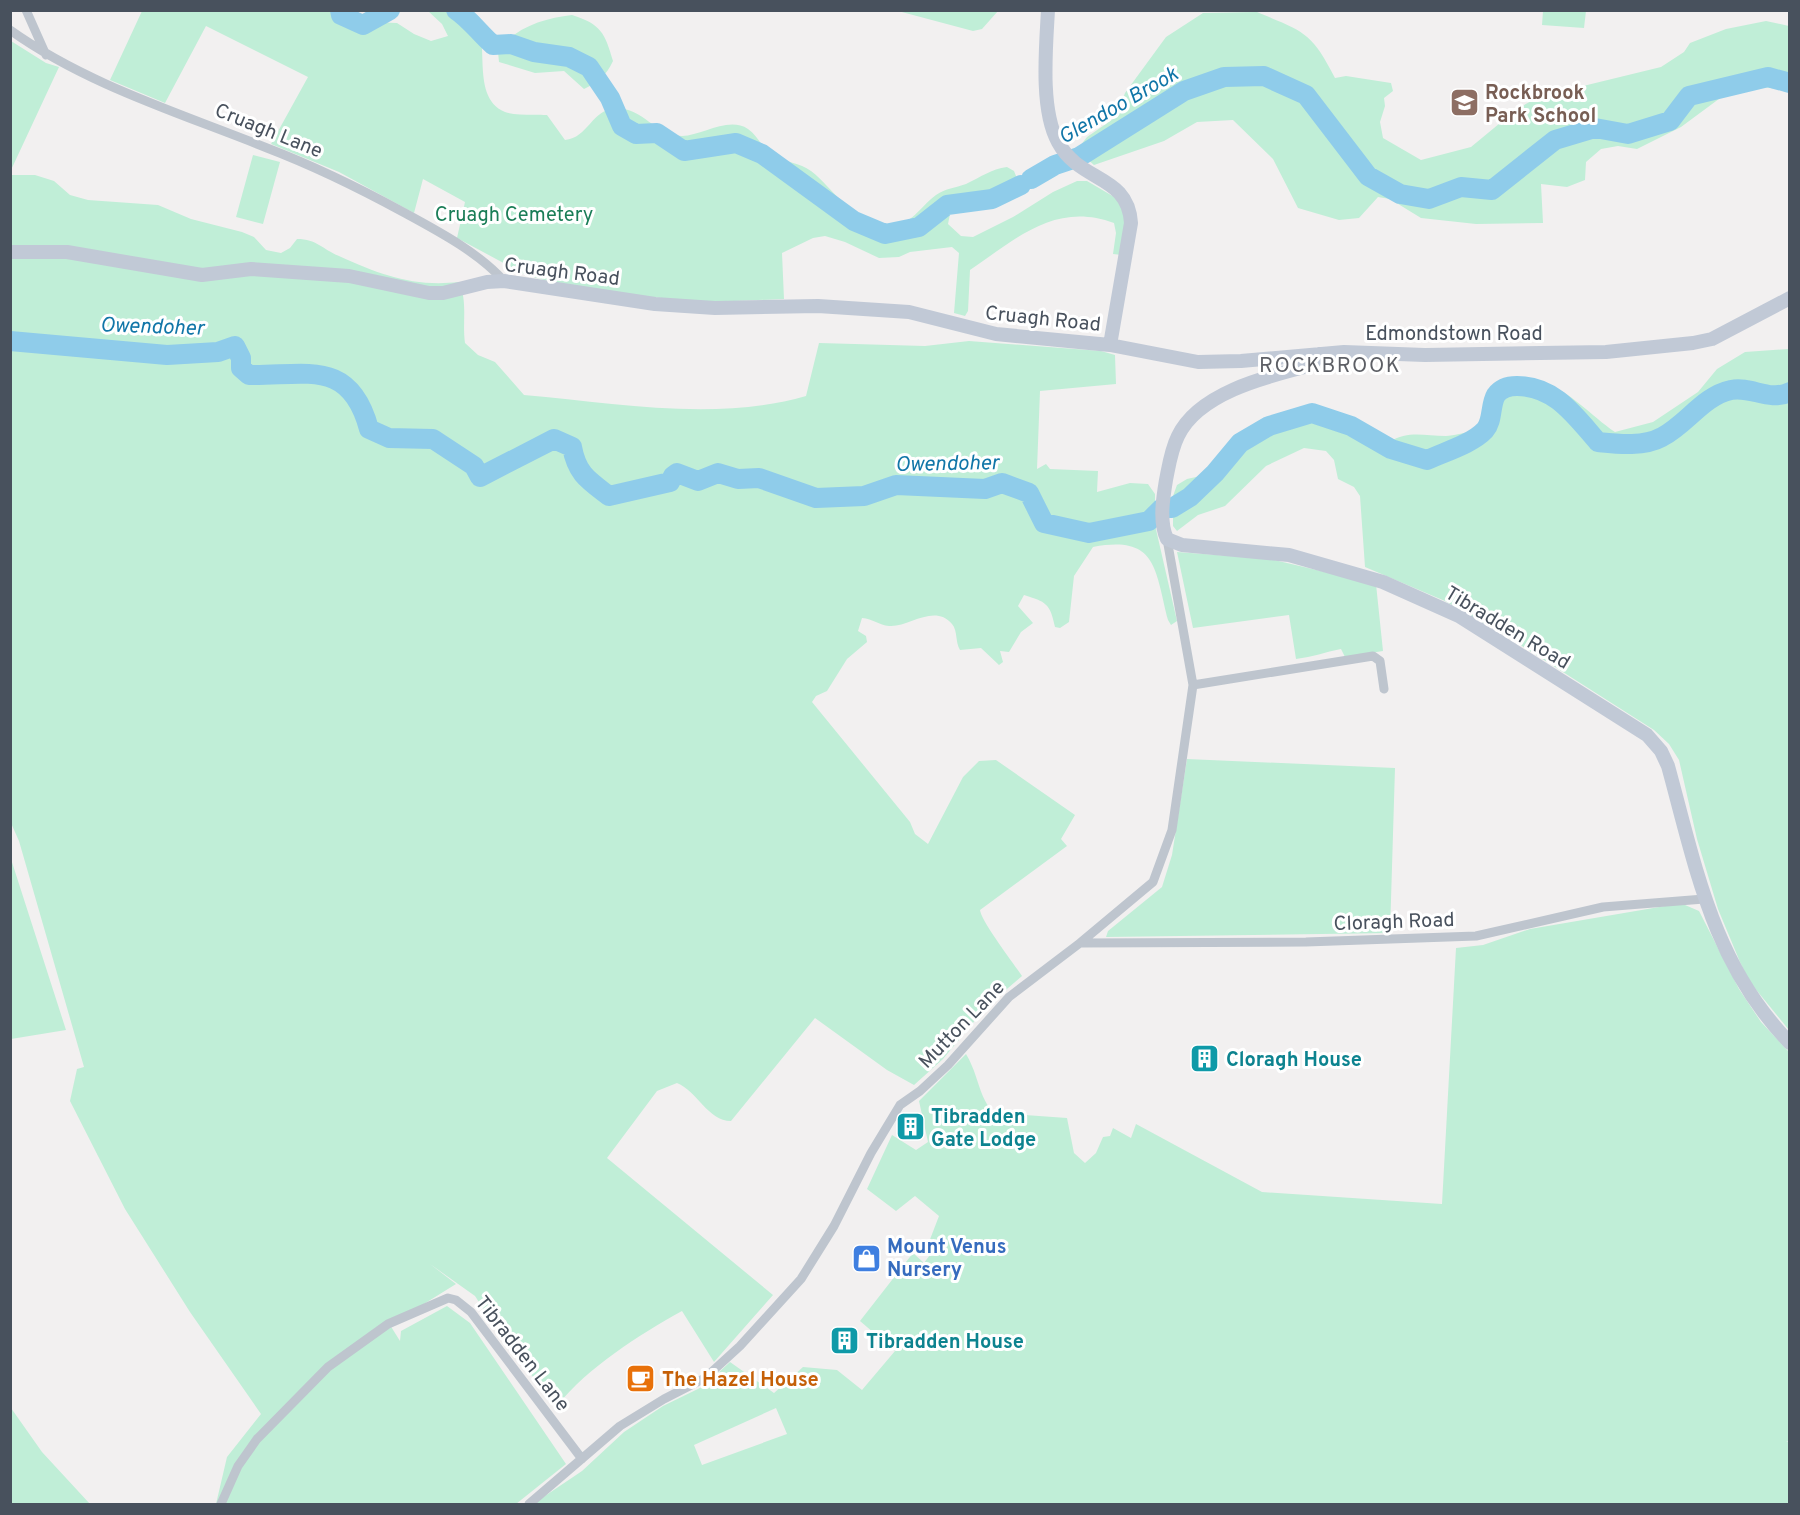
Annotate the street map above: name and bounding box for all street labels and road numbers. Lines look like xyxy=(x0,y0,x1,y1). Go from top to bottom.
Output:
street label: Cruagh Lane xyxy=(210,98,326,165)
street label: Cruagh Road xyxy=(502,253,621,293)
street label: Cruagh Road xyxy=(984,301,1102,339)
street label: Edmondstown Road xyxy=(1365,322,1543,348)
street label: Tibradden Road xyxy=(1440,581,1574,676)
street label: Cloragh Road xyxy=(1333,908,1455,938)
street label: Mutton Lane xyxy=(914,976,1011,1075)
street label: Tibradden Lane xyxy=(468,1291,575,1417)

